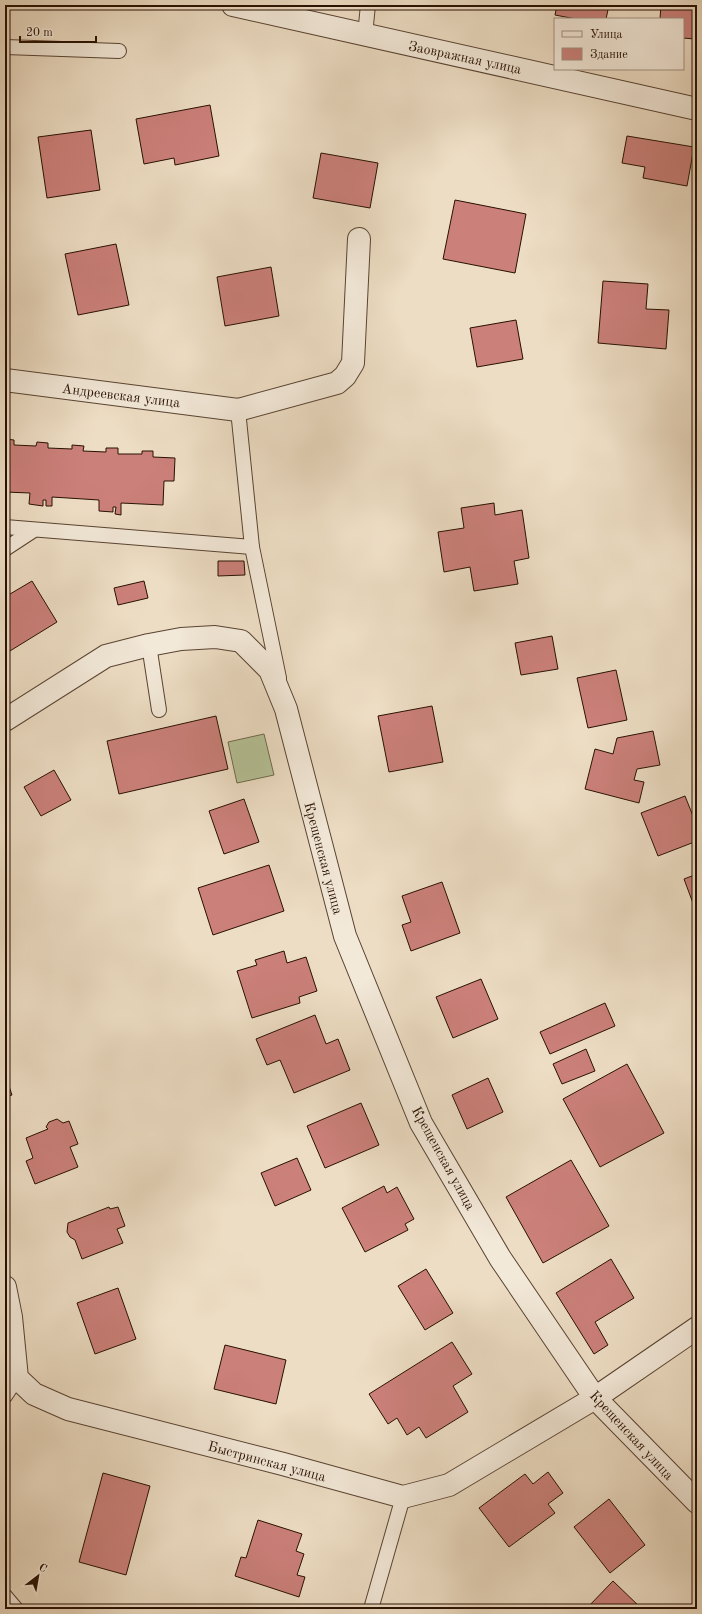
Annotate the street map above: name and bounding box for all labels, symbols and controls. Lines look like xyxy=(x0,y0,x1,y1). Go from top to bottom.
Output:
scale bar xyxy=(20,18,96,44)
legend xyxy=(554,18,684,70)
text: 20 m xyxy=(26,27,53,39)
text: Улица xyxy=(590,29,623,41)
street label: Заовражная улица xyxy=(407,39,523,77)
text: Здание xyxy=(590,49,628,61)
street label: Андреевская улица xyxy=(61,382,181,410)
street label: Крещенская улица xyxy=(301,801,345,916)
street label: Крещенская улица xyxy=(409,1104,477,1213)
street label: Крещенская улица xyxy=(587,1389,676,1483)
street label: Быстринская улица xyxy=(206,1439,327,1484)
north arrow xyxy=(18,1556,58,1596)
text: С xyxy=(36,1562,48,1575)

